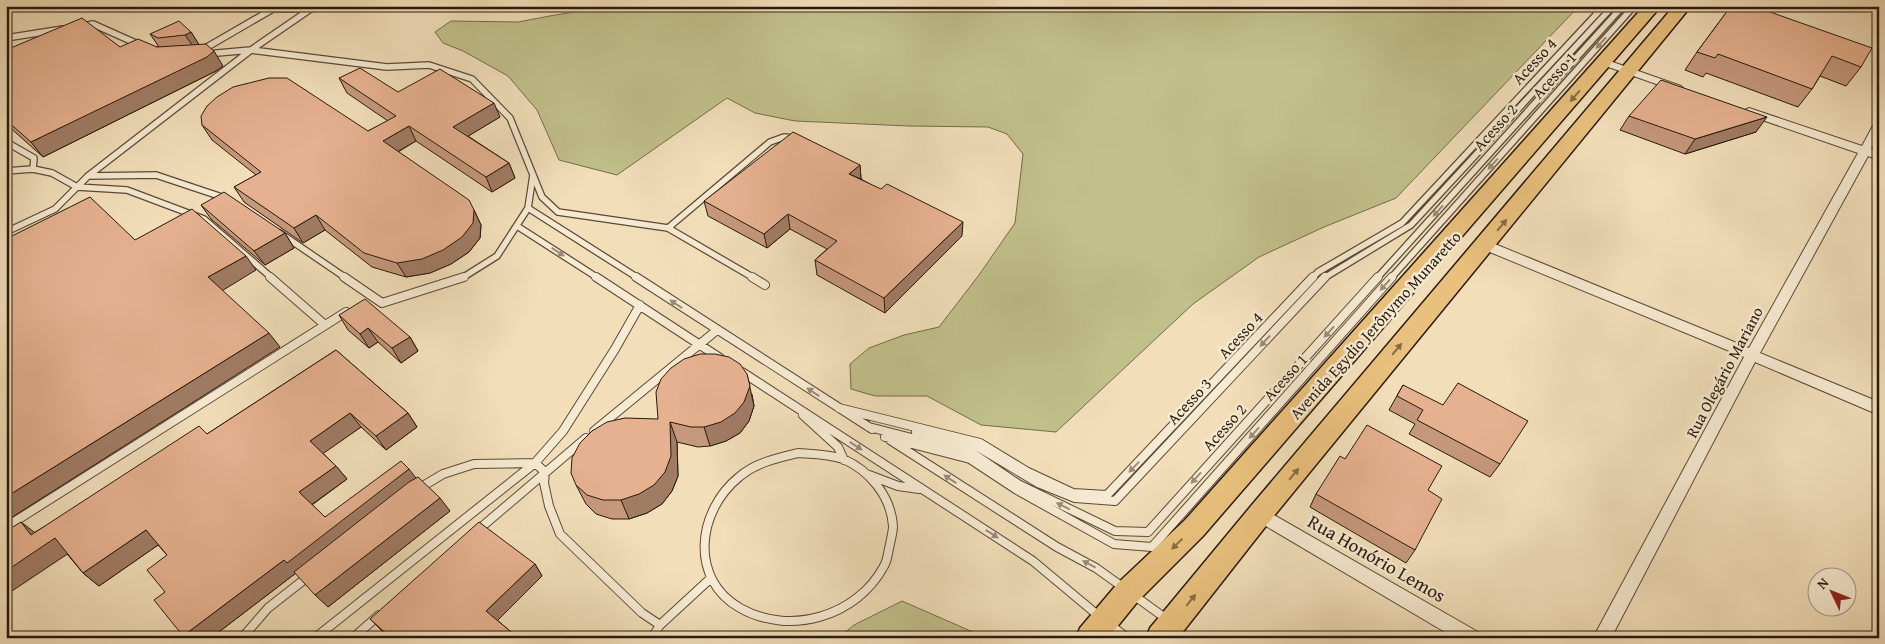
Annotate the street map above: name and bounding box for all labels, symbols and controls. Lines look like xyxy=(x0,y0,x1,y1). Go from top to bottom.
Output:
street label: Acesso 4 xyxy=(1506,32,1562,90)
one-way arrow xyxy=(1596,36,1607,49)
street label: Acesso 1 xyxy=(1526,46,1582,104)
one-way arrow xyxy=(1570,89,1581,102)
street label: Acesso 2 xyxy=(1467,98,1523,156)
one-way arrow xyxy=(1487,157,1499,169)
one-way arrow xyxy=(1432,205,1444,217)
one-way arrow xyxy=(1496,218,1507,231)
street label: Avenida Egydio Jerônymo Munaretto xyxy=(1284,225,1466,425)
one-way arrow xyxy=(551,247,565,257)
one-way arrow xyxy=(1379,279,1391,291)
one-way arrow xyxy=(670,299,683,309)
street label: Rua Olegário Mariano xyxy=(1679,302,1769,442)
street label: Acesso 4 xyxy=(1212,306,1268,364)
one-way arrow xyxy=(1323,325,1335,337)
one-way arrow xyxy=(1259,335,1271,347)
one-way arrow xyxy=(1392,343,1403,356)
street label: Acesso 1 xyxy=(1257,348,1313,406)
street label: Acesso 3 xyxy=(1161,372,1217,430)
one-way arrow xyxy=(807,387,820,396)
street label: Acesso 2 xyxy=(1196,398,1252,456)
one-way arrow xyxy=(1248,426,1259,439)
one-way arrow xyxy=(849,441,862,451)
one-way arrow xyxy=(1128,460,1140,472)
one-way arrow xyxy=(1288,468,1299,481)
one-way arrow xyxy=(1191,472,1202,485)
one-way arrow xyxy=(943,474,957,484)
one-way arrow xyxy=(1056,502,1070,510)
street label: Rua Honório Lemos xyxy=(1303,507,1451,609)
one-way arrow xyxy=(985,529,999,539)
one-way arrow xyxy=(1171,538,1183,550)
one-way arrow xyxy=(1081,560,1096,568)
north arrow xyxy=(1808,566,1858,616)
text: N xyxy=(1812,572,1833,593)
one-way arrow xyxy=(1186,594,1197,607)

